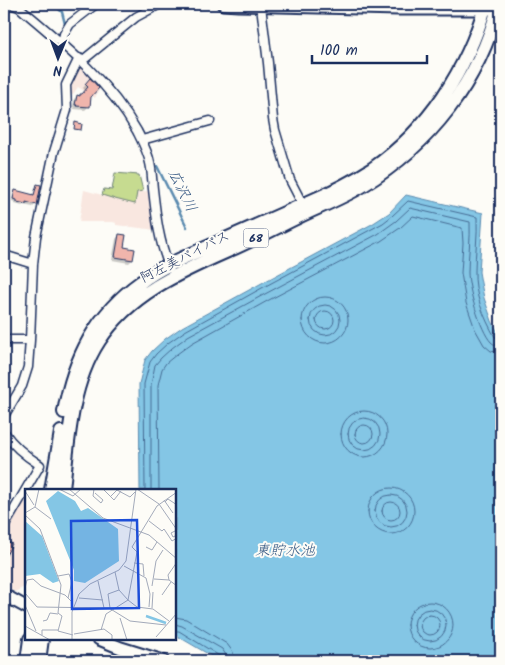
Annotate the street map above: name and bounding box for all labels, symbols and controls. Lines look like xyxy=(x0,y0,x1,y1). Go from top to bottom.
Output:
north arrow xyxy=(32,32,82,82)
scale bar xyxy=(312,32,428,64)
text: 100 m xyxy=(320,39,358,63)
text: N xyxy=(53,59,62,81)
water label: 広沢川 xyxy=(161,166,203,216)
street label: 阿左美バイパス xyxy=(136,225,234,289)
road number: 68 xyxy=(244,228,268,248)
inset map xyxy=(25,489,176,640)
water label: 東貯水池 xyxy=(255,539,316,563)

